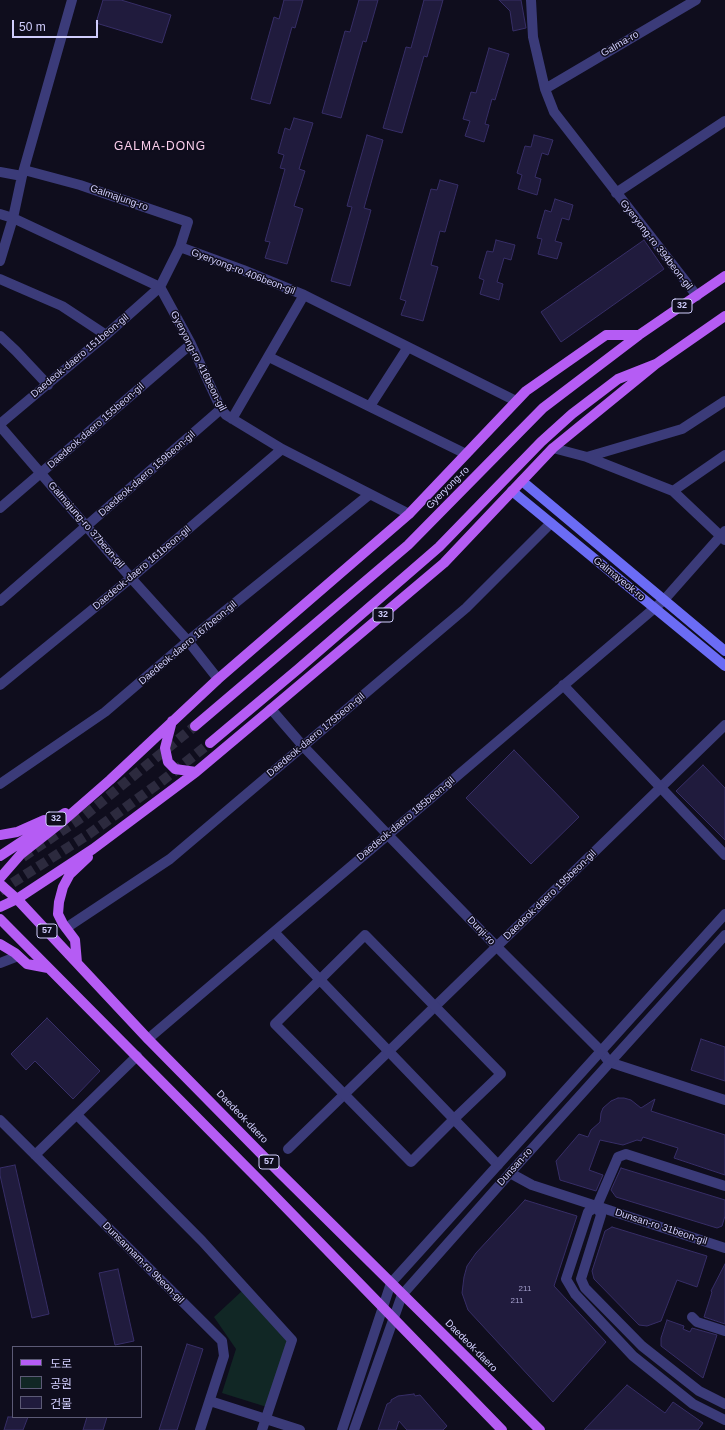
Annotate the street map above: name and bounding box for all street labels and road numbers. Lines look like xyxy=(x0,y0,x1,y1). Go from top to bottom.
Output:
street label: Galma-ro xyxy=(599,28,641,60)
street label: Galmajung-ro xyxy=(88,182,150,214)
street label: Gyeryong-ro 394beon-gil xyxy=(617,198,695,292)
street label: Gyeryong-ro 406beon-gil xyxy=(189,247,297,297)
road number: 32 xyxy=(672,299,692,313)
street label: Gyeryong-ro 416beon-gil xyxy=(168,309,228,413)
street label: Daedeok-daero 151beon-gil xyxy=(29,312,131,400)
street label: Daedeok-daero 155beon-gil xyxy=(45,381,147,471)
street label: Daedeok-daero 159beon-gil xyxy=(96,429,198,519)
street label: Gyeryong-ro xyxy=(424,464,472,512)
street label: Galmajung-ro 37beon-gil xyxy=(45,480,127,570)
street label: Daedeok-daero 161beon-gil xyxy=(91,524,193,612)
street label: Galmayeok-ro xyxy=(591,555,647,603)
street label: Daedeok-daero 167beon-gil xyxy=(137,599,239,687)
road number: 32 xyxy=(373,608,393,622)
street label: Daedeok-daero 175beon-gil xyxy=(265,691,367,779)
street label: Daedeok-daero 185beon-gil xyxy=(355,775,457,863)
road number: 32 xyxy=(46,812,66,826)
street label: Daedeok-daero 195beon-gil xyxy=(501,848,599,942)
street label: Dunji-ro xyxy=(465,914,497,948)
road number: 57 xyxy=(37,924,57,938)
street label: Daedeok-daero xyxy=(214,1088,270,1146)
street label: Dunsan-ro xyxy=(495,1146,535,1188)
road number: 57 xyxy=(259,1155,279,1169)
street label: Dunsan-ro 31beon-gil xyxy=(613,1206,709,1248)
street label: Dunsannam-ro 9beon-gil xyxy=(100,1220,186,1306)
street label: Daedeok-daero xyxy=(442,1317,500,1375)

